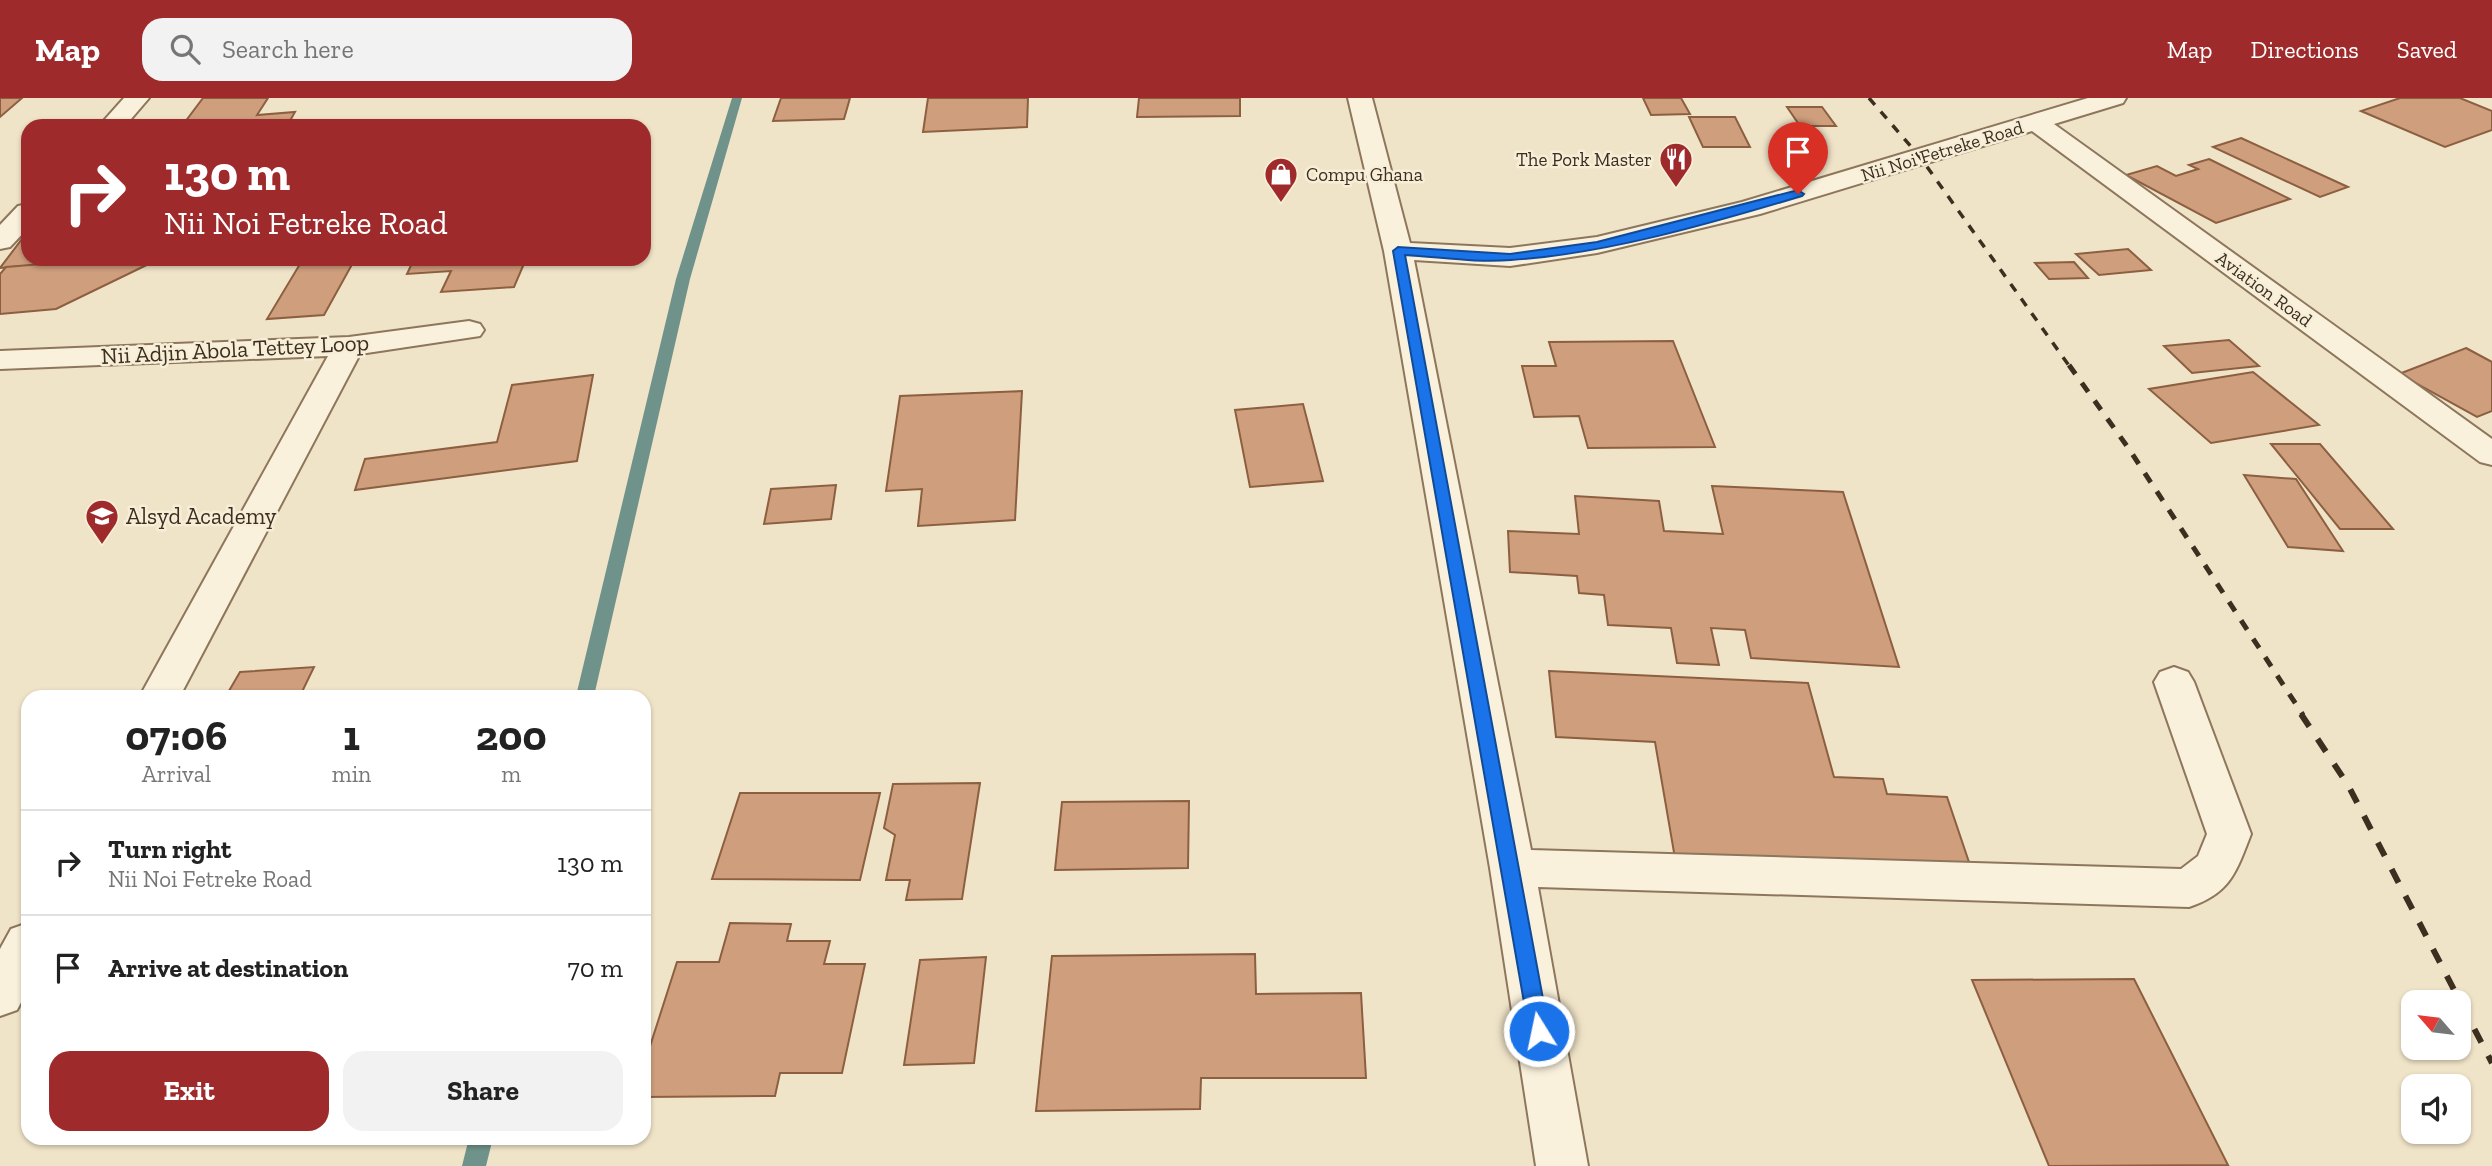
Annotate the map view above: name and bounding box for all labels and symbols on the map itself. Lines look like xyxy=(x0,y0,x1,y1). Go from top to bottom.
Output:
street label: Nii Noi Fetreke Road xyxy=(1858,115,2026,187)
pin xyxy=(1768,122,1828,194)
restaurant icon: The Pork Master xyxy=(1657,140,1695,189)
place label: The Pork Master xyxy=(1516,148,1652,171)
shop icon: Compu Ghana xyxy=(1262,155,1300,204)
place label: Compu Ghana xyxy=(1306,163,1423,186)
street label: Aviation Road xyxy=(2211,246,2317,332)
street label: Nii Adjin Abola Tettey Loop xyxy=(100,328,370,370)
school or university icon: Alsyd Academy xyxy=(83,497,121,546)
place label: Alsyd Academy xyxy=(126,502,277,530)
north arrow xyxy=(2401,990,2471,1060)
position arrow xyxy=(1502,994,1576,1068)

